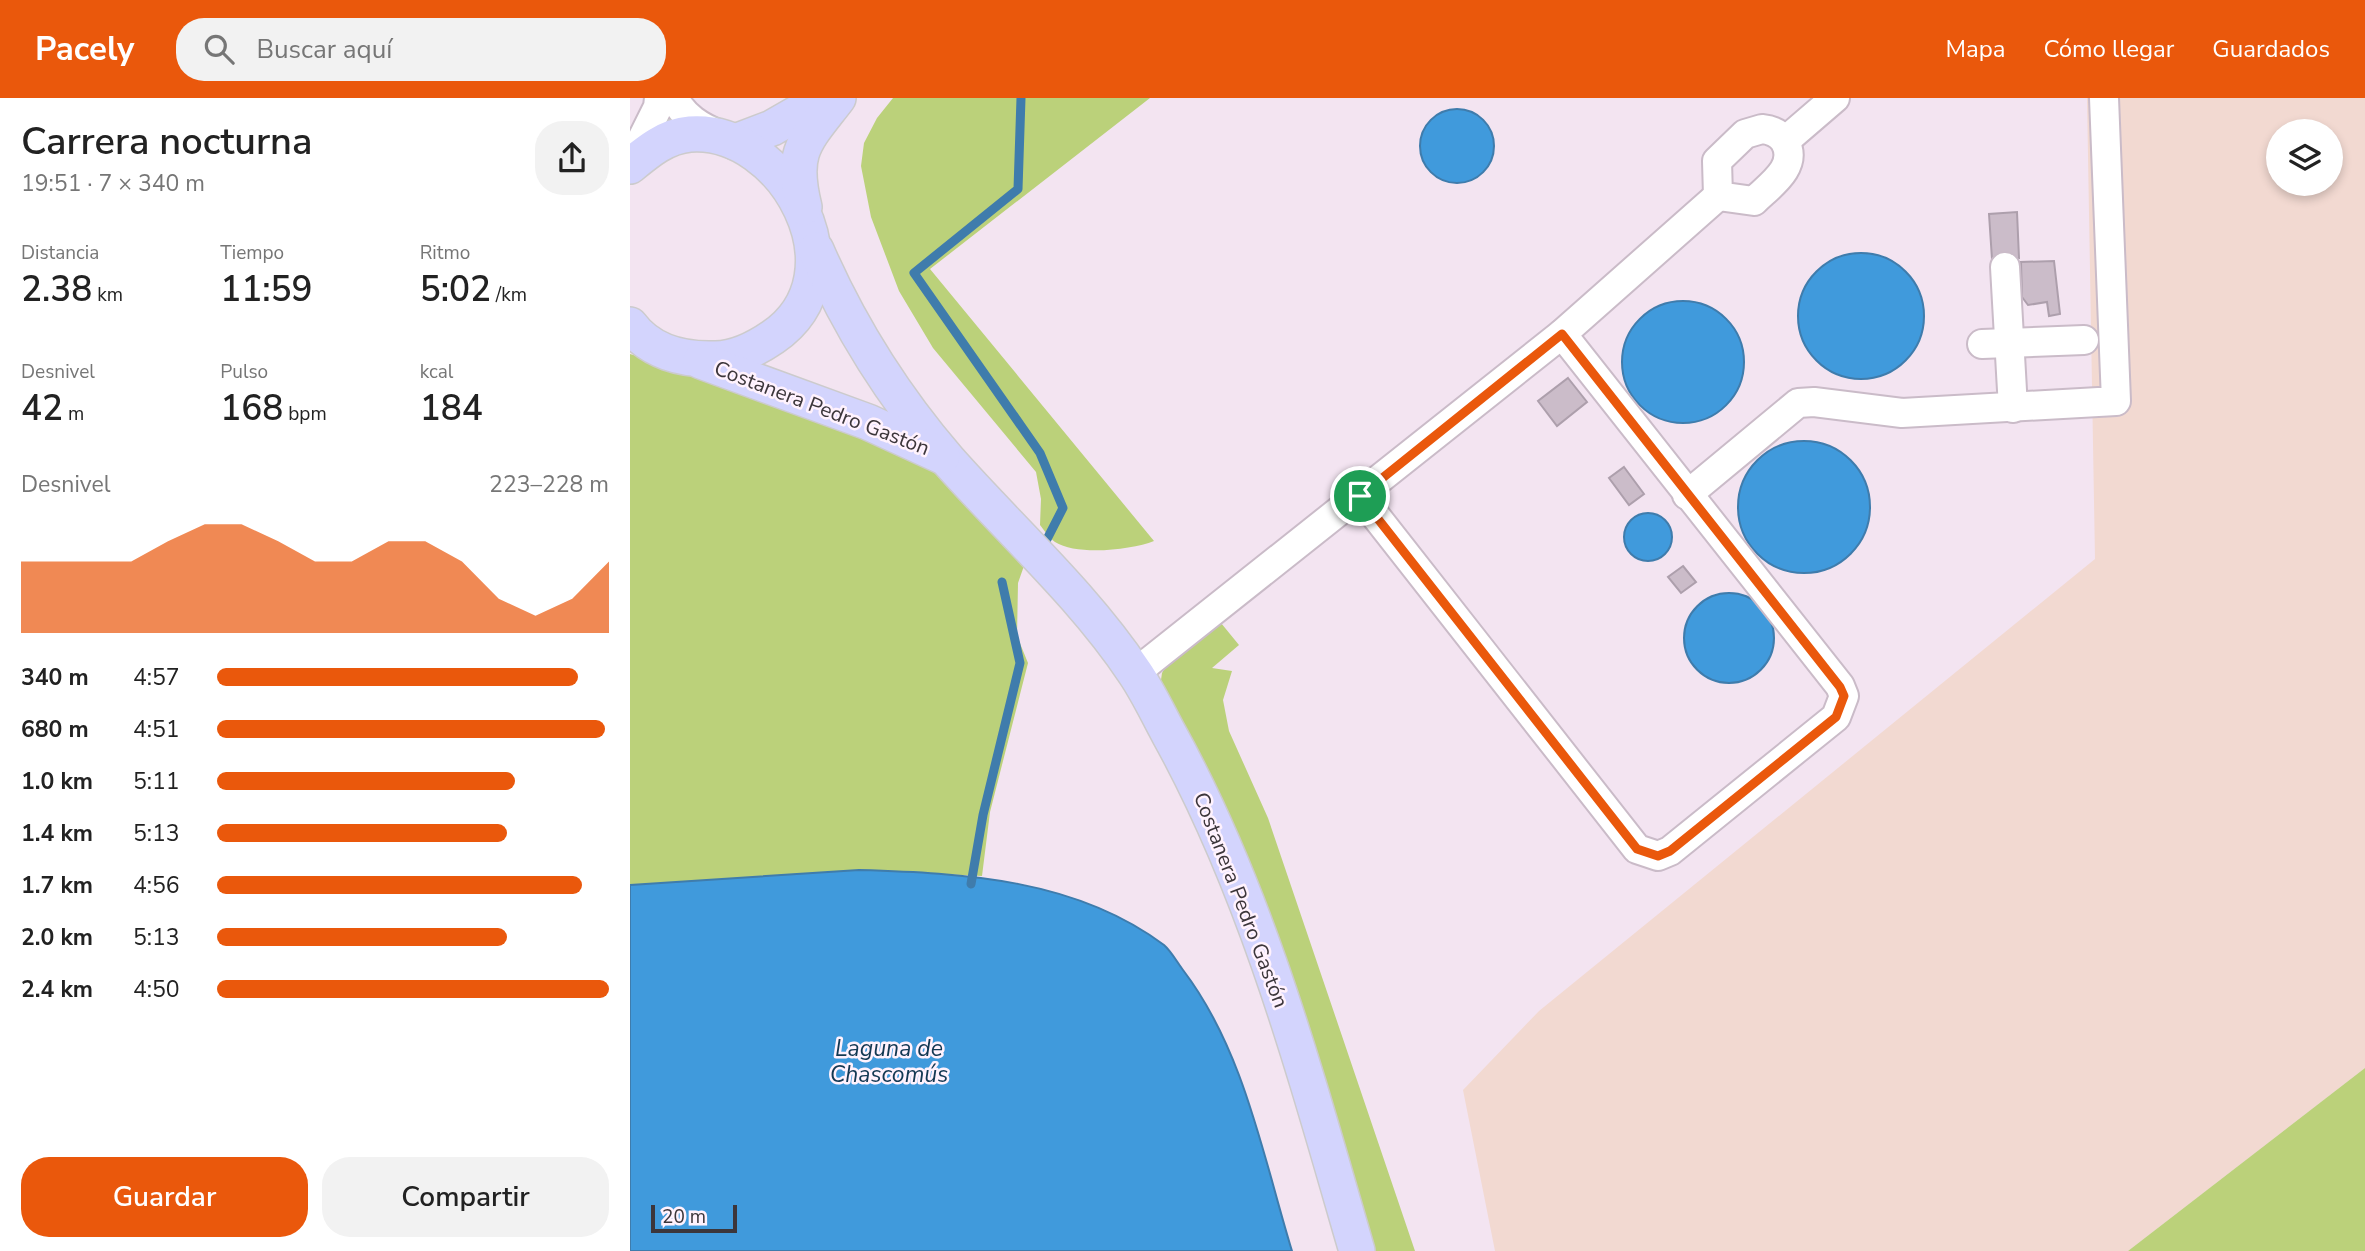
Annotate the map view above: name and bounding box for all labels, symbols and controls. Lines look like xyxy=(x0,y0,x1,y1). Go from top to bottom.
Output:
search box xyxy=(176,18,666,81)
text: Pacely xyxy=(35,27,134,72)
icon: search xyxy=(200,30,238,68)
text: Buscar aquí xyxy=(256,32,392,67)
text: Mapa xyxy=(1945,33,2005,65)
text: Cómo llegar xyxy=(2043,33,2174,65)
text: Guardados xyxy=(2212,33,2330,65)
text: Carrera nocturna xyxy=(21,116,312,167)
map controls xyxy=(2266,119,2343,196)
button: layers xyxy=(2266,119,2343,196)
button: share xyxy=(535,121,609,195)
text: 19:51 · 7 × 340 m xyxy=(21,168,205,199)
text: Distancia xyxy=(21,240,99,266)
text: Tiempo xyxy=(220,240,284,266)
text: Ritmo xyxy=(420,240,470,266)
text: 2.38 xyxy=(21,266,92,313)
text: 11:59 xyxy=(220,266,313,313)
text: 5:02 xyxy=(420,266,491,313)
text: km xyxy=(92,282,123,308)
text: /km xyxy=(491,282,527,308)
street label: Costanera Pedro Gastón xyxy=(710,354,934,462)
text: Desnivel xyxy=(21,359,95,385)
text: Pulso xyxy=(220,359,268,385)
text: kcal xyxy=(420,359,453,385)
text: 42 xyxy=(21,385,63,432)
text: 168 xyxy=(220,385,283,432)
text: 184 xyxy=(420,385,483,432)
text: m xyxy=(63,401,84,427)
text: bpm xyxy=(283,401,327,427)
pin xyxy=(1330,466,1390,526)
text: Desnivel xyxy=(21,469,111,500)
text: 223–228 m xyxy=(489,469,609,500)
icon: arrive xyxy=(1341,477,1379,515)
text: 340 m xyxy=(21,662,89,693)
text: 4:57 xyxy=(133,662,180,693)
text: 680 m xyxy=(21,714,89,745)
text: 4:51 xyxy=(133,714,180,745)
text: 1.0 km xyxy=(21,766,93,797)
text: 5:11 xyxy=(133,766,180,797)
street label: Costanera Pedro Gastón xyxy=(1187,788,1295,1012)
text: 1.4 km xyxy=(21,818,93,849)
text: 5:13 xyxy=(133,818,180,849)
text: 1.7 km xyxy=(21,870,93,901)
text: 4:56 xyxy=(133,870,180,901)
text: 2.0 km xyxy=(21,922,93,953)
text: 5:13 xyxy=(133,922,180,953)
text: 2.4 km xyxy=(21,974,93,1005)
text: 4:50 xyxy=(133,974,180,1005)
water label: Laguna de Chascomús xyxy=(830,1033,948,1090)
button: Guardar xyxy=(21,1157,308,1237)
button: Compartir xyxy=(322,1157,609,1237)
scale bar xyxy=(651,1202,737,1234)
text: 20 m xyxy=(662,1204,706,1230)

